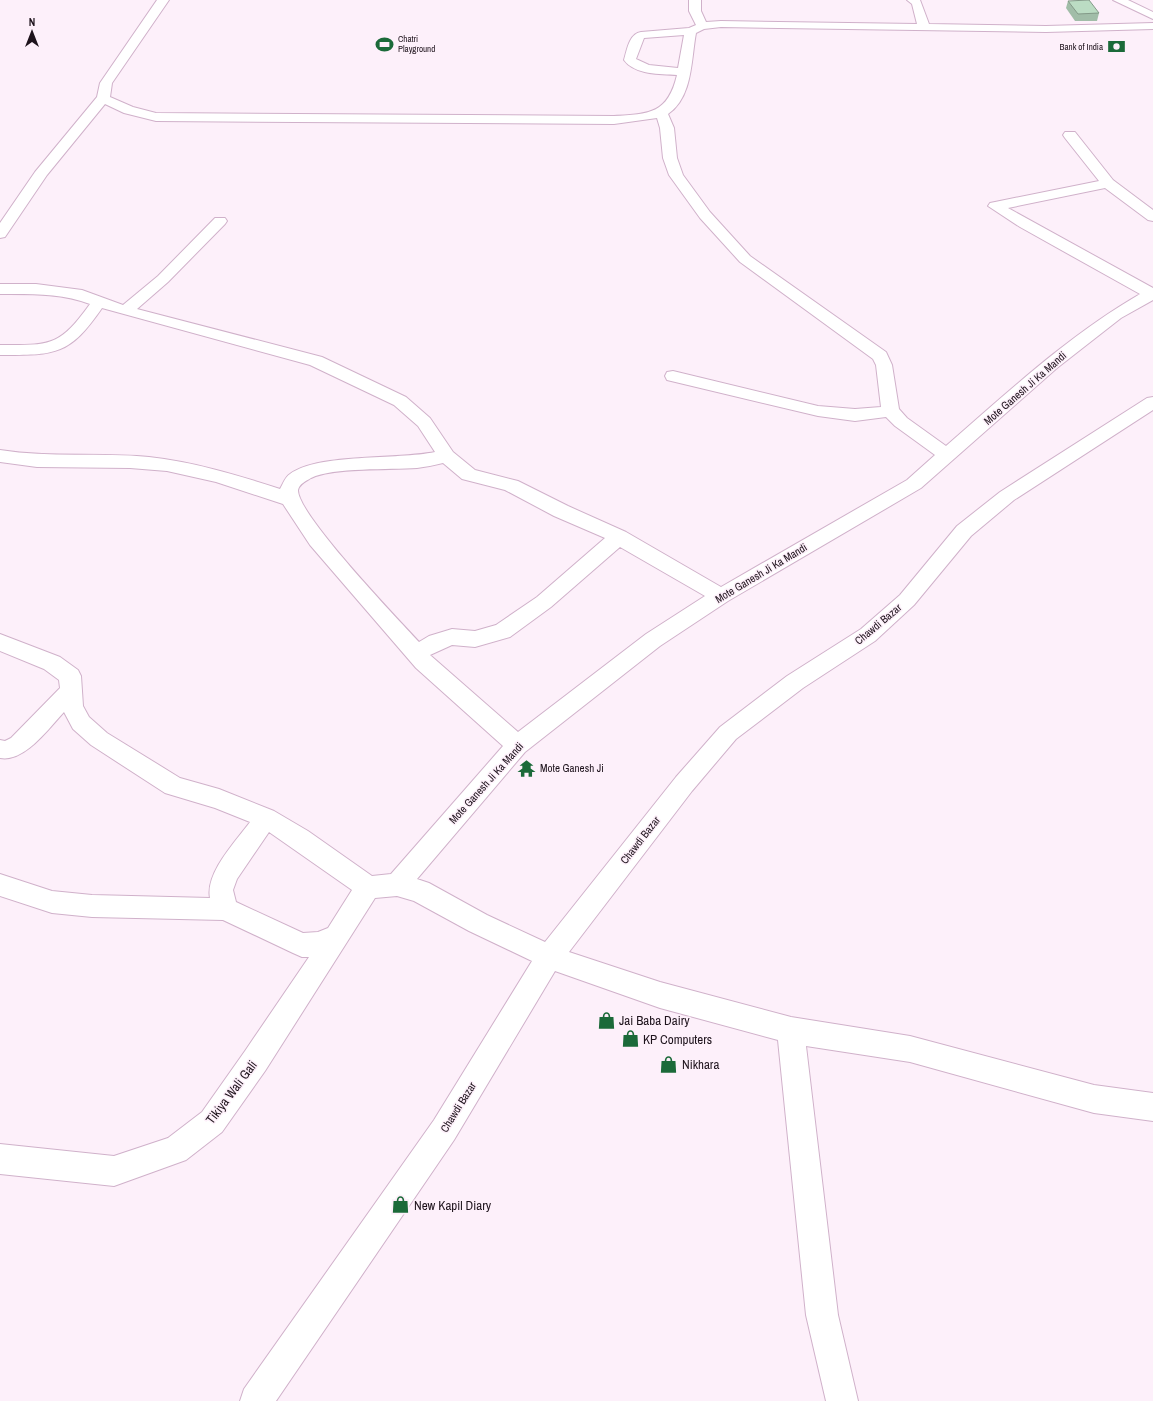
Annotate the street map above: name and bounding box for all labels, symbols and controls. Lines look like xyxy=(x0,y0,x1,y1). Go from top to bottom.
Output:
north arrow xyxy=(12,12,52,52)
text: N xyxy=(29,15,35,29)
place label: Chatri Playground xyxy=(398,33,435,55)
sports icon: Chatri Playground xyxy=(375,34,395,54)
bank icon: Bank of India xyxy=(1106,37,1126,57)
place label: Bank of India xyxy=(1060,41,1103,53)
street label: Mote Ganesh Ji Ka Mandi xyxy=(981,348,1069,428)
street label: Mote Ganesh Ji Ka Mandi xyxy=(712,540,810,606)
street label: Chawdi Bazar xyxy=(852,600,904,648)
street label: Mote Ganesh Ji Ka Mandi xyxy=(446,739,526,827)
temple icon: Mote Ganesh Ji xyxy=(517,758,537,778)
place label: Mote Ganesh Ji xyxy=(540,761,604,775)
street label: Chawdi Bazar xyxy=(617,813,663,867)
shop icon: Jai Baba Dairy xyxy=(596,1010,616,1030)
place label: Jai Baba Dairy xyxy=(619,1012,690,1029)
shop icon: KP Computers xyxy=(620,1029,640,1049)
place label: KP Computers xyxy=(643,1031,712,1048)
shop icon: Nikhara xyxy=(659,1054,679,1074)
place label: Nikhara xyxy=(682,1056,719,1073)
street label: Tikiya Wali Gali xyxy=(202,1057,261,1127)
street label: Chawdi Bazar xyxy=(437,1079,479,1135)
shop icon: New Kapil Diary xyxy=(391,1195,411,1215)
place label: New Kapil Diary xyxy=(414,1197,492,1214)

